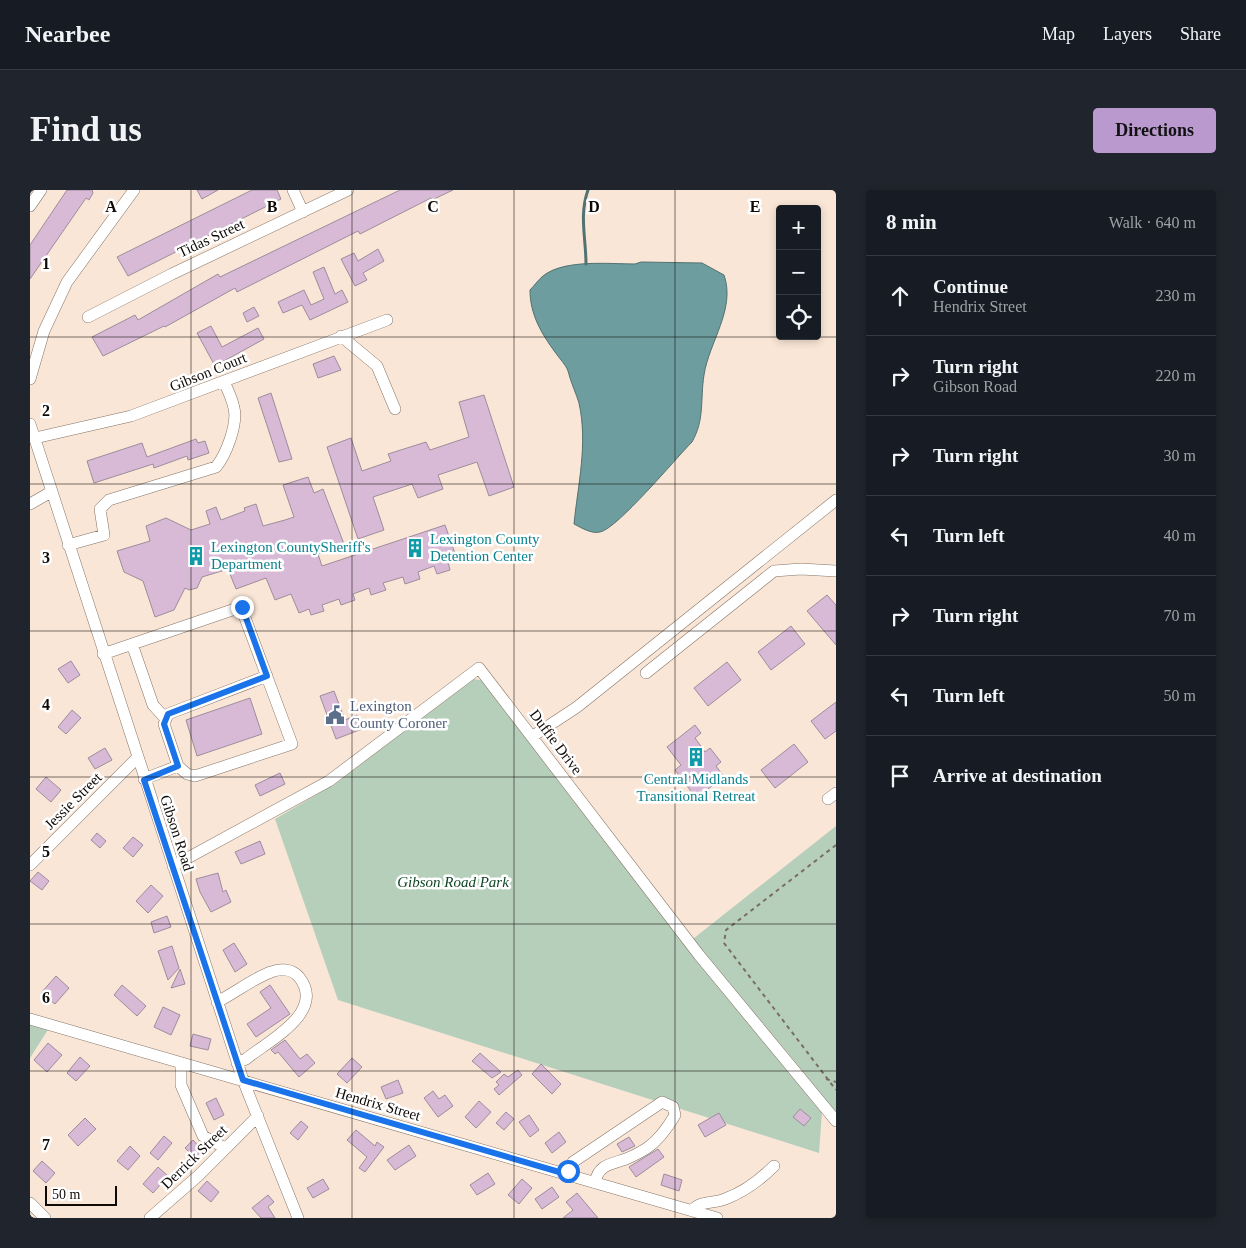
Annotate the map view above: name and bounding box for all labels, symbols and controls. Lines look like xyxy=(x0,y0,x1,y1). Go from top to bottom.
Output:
text: Nearbee xyxy=(25,21,110,47)
text: Map xyxy=(1042,24,1075,44)
text: Layers xyxy=(1103,24,1152,44)
text: Share xyxy=(1180,24,1221,44)
button: Directions xyxy=(1093,108,1216,153)
text: Find us xyxy=(30,110,142,149)
text: A xyxy=(105,198,117,215)
text: B xyxy=(267,198,278,215)
text: C xyxy=(427,198,439,215)
text: D xyxy=(588,198,600,215)
text: E xyxy=(750,198,760,215)
map controls xyxy=(776,205,821,340)
button: + xyxy=(776,205,821,250)
text: 8 min xyxy=(886,210,937,234)
text: Walk · 640 m xyxy=(1109,214,1196,231)
street label: Tidas Street xyxy=(175,215,248,260)
button: − xyxy=(776,250,821,295)
text: 1 xyxy=(42,255,50,272)
text: Continue xyxy=(933,276,1008,297)
icon: ahead xyxy=(886,282,914,310)
text: 230 m xyxy=(1156,287,1196,304)
button: locate xyxy=(776,295,821,340)
text: Hendrix Street xyxy=(933,298,1027,315)
street label: Gibson Court xyxy=(167,349,249,395)
text: Turn right xyxy=(933,356,1018,377)
icon: right xyxy=(886,362,914,390)
text: 220 m xyxy=(1156,367,1196,384)
text: Gibson Road xyxy=(933,378,1017,395)
text: 2 xyxy=(42,402,50,419)
icon: right xyxy=(886,442,914,470)
text: Turn right xyxy=(933,445,1018,466)
text: 30 m xyxy=(1164,447,1196,464)
icon: left xyxy=(886,522,914,550)
text: Turn left xyxy=(933,525,1005,546)
text: 40 m xyxy=(1164,527,1196,544)
place label: Lexington County Detention Center xyxy=(430,531,540,564)
building icon: Lexington County Detention Center xyxy=(404,537,426,559)
place label: Lexington CountySheriff's Department xyxy=(211,539,371,572)
building icon: Lexington CountySheriff's Department xyxy=(185,545,207,567)
text: 3 xyxy=(42,549,50,566)
route end xyxy=(231,596,254,619)
icon: right xyxy=(886,602,914,630)
text: Turn right xyxy=(933,605,1018,626)
text: 70 m xyxy=(1164,607,1196,624)
icon: left xyxy=(886,682,914,710)
text: Turn left xyxy=(933,685,1005,706)
text: 50 m xyxy=(1164,687,1196,704)
text: 4 xyxy=(42,696,50,713)
place label: Lexington County Coroner xyxy=(350,698,447,731)
public building icon: Lexington County Coroner xyxy=(324,704,346,726)
street label: Duffie Drive xyxy=(527,707,586,778)
building icon: Central Midlands Transitional Retreat xyxy=(685,746,707,768)
icon: arrive xyxy=(886,762,914,790)
text: Arrive at destination xyxy=(933,765,1102,786)
street label: Jessie Street xyxy=(41,769,105,833)
place label: Central Midlands Transitional Retreat xyxy=(636,771,756,804)
street label: Gibson Road xyxy=(157,793,197,873)
text: 5 xyxy=(42,843,50,860)
park label: Gibson Road Park xyxy=(397,874,509,890)
text: 6 xyxy=(42,989,50,1006)
street label: Hendrix Street xyxy=(334,1084,423,1124)
street label: Derrick Street xyxy=(158,1121,231,1192)
text: 7 xyxy=(42,1136,50,1153)
route start xyxy=(557,1160,580,1183)
scale bar xyxy=(45,1183,118,1206)
text: 50 m xyxy=(52,1187,80,1202)

